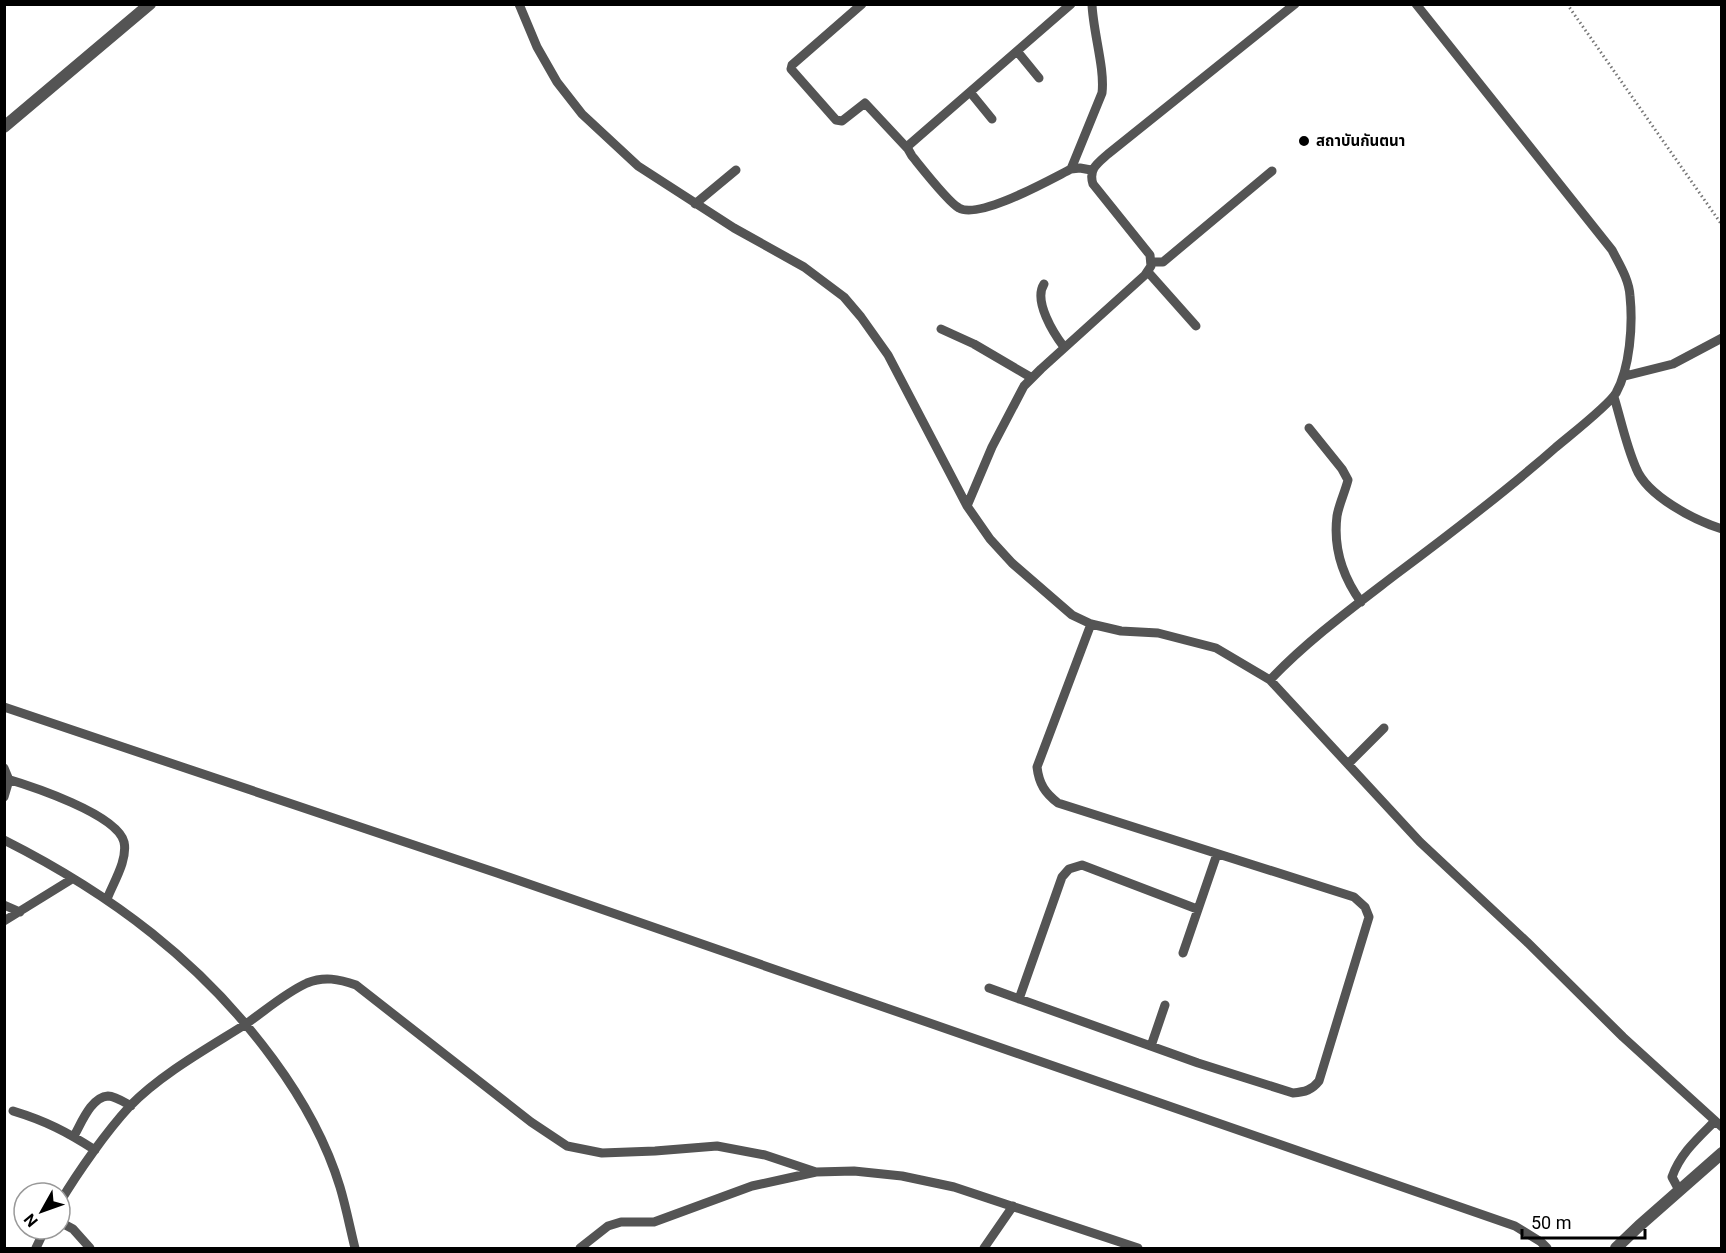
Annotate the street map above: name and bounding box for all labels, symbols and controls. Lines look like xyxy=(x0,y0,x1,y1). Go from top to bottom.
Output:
place label: สถาบันกันตนา xyxy=(1316,132,1405,150)
marker: สถาบันกันตนา xyxy=(1297,134,1311,148)
north arrow xyxy=(12,1181,72,1241)
scale bar xyxy=(1522,1202,1645,1240)
text: N xyxy=(20,1210,42,1231)
text: 50 m xyxy=(1531,1212,1571,1233)

